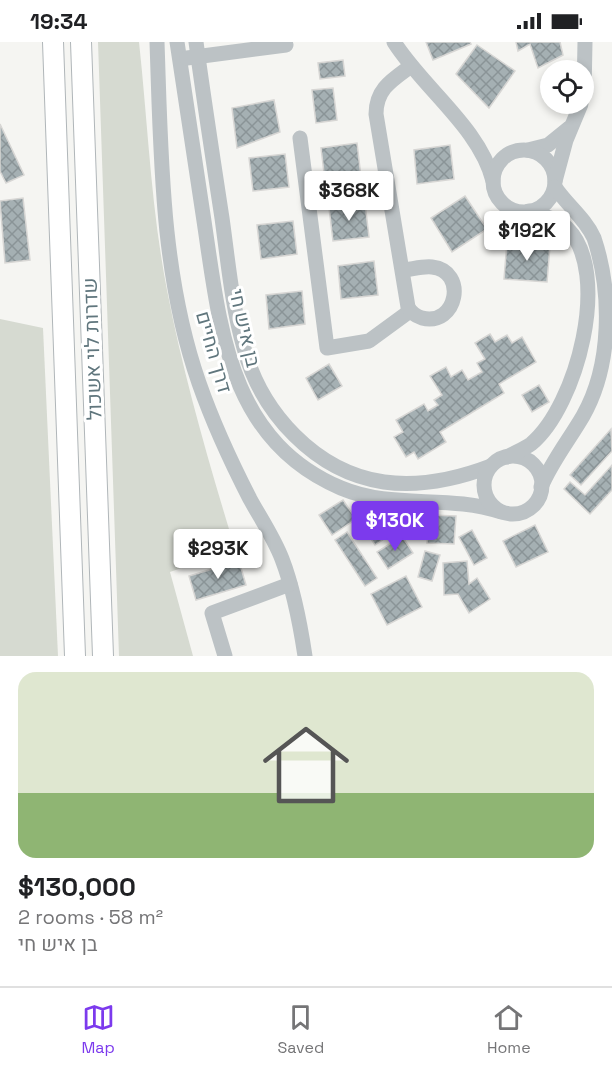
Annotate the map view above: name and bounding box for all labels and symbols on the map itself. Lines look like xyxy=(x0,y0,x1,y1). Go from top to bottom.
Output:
pin: $368K xyxy=(307,171,391,222)
pin: $192K xyxy=(485,211,569,262)
street label: שדרות לוי אשכול xyxy=(77,277,107,421)
street label: בן איש חי xyxy=(223,286,267,370)
street label: דרך החיים xyxy=(190,308,238,396)
pin: $130K xyxy=(353,501,437,552)
pin: $293K xyxy=(176,529,260,580)

